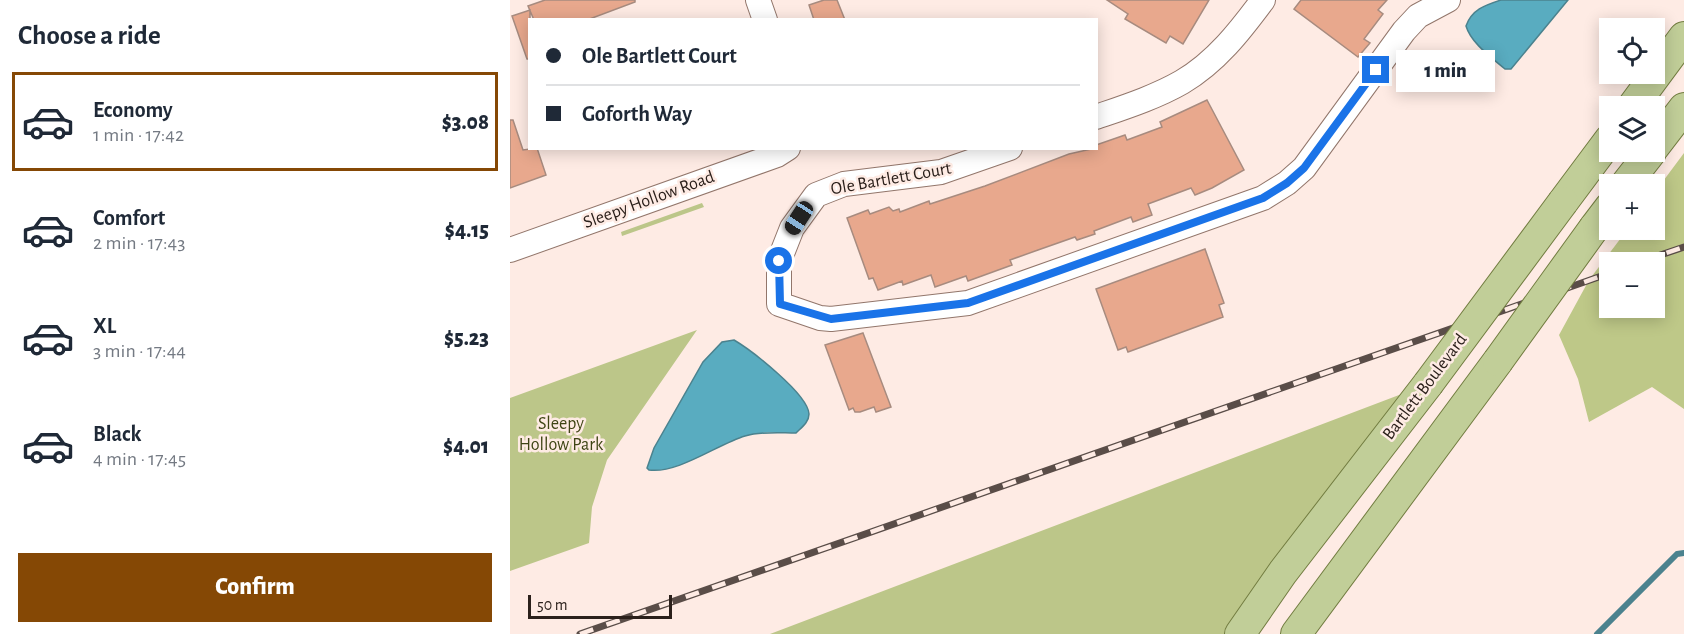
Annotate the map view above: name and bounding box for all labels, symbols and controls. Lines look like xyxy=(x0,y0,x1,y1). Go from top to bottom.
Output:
map controls xyxy=(1599,18,1665,318)
button: locate xyxy=(1599,18,1665,84)
text: Choose a ride xyxy=(18,22,161,49)
text: Ole Bartlett Court xyxy=(582,45,737,67)
callout: 1 min xyxy=(1397,49,1496,91)
route end xyxy=(1362,56,1389,83)
text: 1 min xyxy=(1424,61,1467,81)
icon: car xyxy=(21,95,75,149)
button: layers xyxy=(1599,96,1665,162)
text: Economy xyxy=(93,99,173,121)
text: Goforth Way xyxy=(582,103,692,125)
text: $3.08 xyxy=(442,111,489,133)
text: 1 min · 17:42 xyxy=(93,125,184,145)
street label: Ole Bartlett Court xyxy=(829,159,953,198)
street label: Sleepy Hollow Road xyxy=(581,168,717,232)
button: + xyxy=(1599,174,1665,240)
car xyxy=(782,198,816,238)
icon: car xyxy=(21,203,75,257)
text: Comfort xyxy=(93,207,165,229)
text: $4.15 xyxy=(445,219,489,241)
text: 2 min · 17:43 xyxy=(93,233,185,253)
route start xyxy=(765,247,792,274)
button: − xyxy=(1599,252,1665,318)
icon: car xyxy=(21,311,75,365)
text: XL xyxy=(93,315,116,337)
text: $5.23 xyxy=(444,327,489,349)
street label: Bartlett Boulevard xyxy=(1379,331,1471,443)
text: 3 min · 17:44 xyxy=(93,341,186,361)
park label: Sleepy Hollow Park xyxy=(519,415,604,454)
icon: car xyxy=(21,419,75,473)
text: Black xyxy=(93,423,141,445)
text: $4.01 xyxy=(443,435,489,457)
text: 4 min · 17:45 xyxy=(93,449,186,469)
button: Confirm xyxy=(18,553,492,622)
scale bar xyxy=(528,592,672,620)
text: 50 m xyxy=(537,597,568,613)

